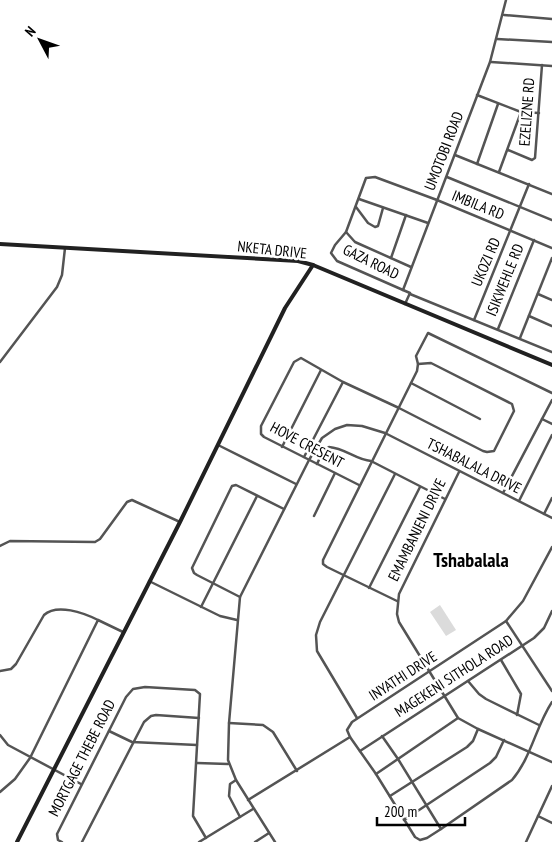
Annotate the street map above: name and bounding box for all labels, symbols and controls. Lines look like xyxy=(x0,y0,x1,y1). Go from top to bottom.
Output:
north arrow xyxy=(15,15,65,65)
text: N xyxy=(21,23,39,40)
street label: EZELIZNE RD xyxy=(515,77,538,147)
street label: UMOTOBI ROAD xyxy=(420,109,467,193)
street label: IMBILA RD xyxy=(449,185,507,224)
street label: UKOZI RD xyxy=(467,234,504,289)
street label: NKETA DRIVE xyxy=(236,236,308,263)
street label: GAZA ROAD xyxy=(340,240,402,283)
street label: ISIKWEHLE RD xyxy=(481,241,528,319)
street label: HOVE CRESENT xyxy=(267,417,348,472)
street label: TSHABALALA DRIVE xyxy=(424,434,525,498)
street label: EMAMBANJENI DRIVE xyxy=(384,475,450,584)
district label: Tshabalala xyxy=(433,547,509,573)
street label: MAGEKENI SITHOLA ROAD xyxy=(391,630,517,721)
street label: INYATHI DRIVE xyxy=(365,647,440,705)
street label: MORTGAGE THEBE ROAD xyxy=(44,696,119,819)
scale bar xyxy=(377,794,464,826)
text: 200 m xyxy=(384,802,417,821)

